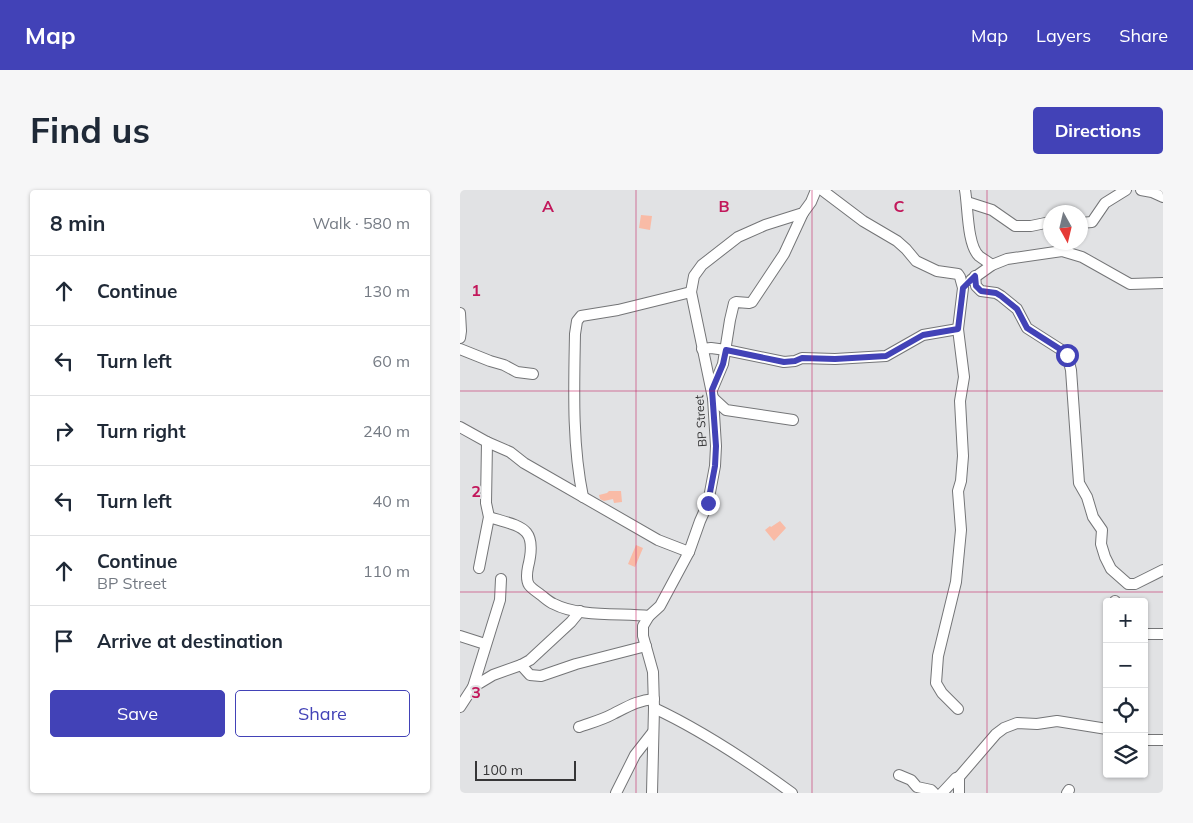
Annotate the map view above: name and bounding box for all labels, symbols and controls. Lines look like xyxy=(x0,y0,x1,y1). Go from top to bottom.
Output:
text: Map xyxy=(25,20,76,50)
text: Map xyxy=(971,24,1008,47)
text: Layers xyxy=(1036,24,1091,47)
text: Share xyxy=(1119,24,1168,47)
button: Directions xyxy=(1033,107,1163,154)
text: Find us xyxy=(30,108,150,152)
text: A xyxy=(542,196,554,216)
text: B xyxy=(718,196,730,216)
text: C xyxy=(894,196,905,216)
north arrow xyxy=(1043,205,1088,250)
text: 8 min xyxy=(50,210,105,236)
text: Walk · 580 m xyxy=(312,213,410,233)
icon: ahead xyxy=(50,277,78,305)
text: Continue xyxy=(97,279,177,303)
text: 1 xyxy=(471,280,481,300)
text: 130 m xyxy=(363,281,410,301)
route start xyxy=(1056,344,1079,367)
icon: left xyxy=(50,347,78,375)
text: Turn left xyxy=(97,349,172,373)
text: 60 m xyxy=(373,351,410,371)
street label: BP Street xyxy=(691,394,710,448)
icon: right xyxy=(50,417,78,445)
text: Turn right xyxy=(97,419,186,443)
text: 240 m xyxy=(363,421,410,441)
text: 2 xyxy=(471,481,481,501)
icon: left xyxy=(50,487,78,515)
text: Turn left xyxy=(97,489,172,513)
text: 40 m xyxy=(373,491,410,511)
route end xyxy=(697,492,720,515)
text: Continue xyxy=(97,549,177,573)
icon: ahead xyxy=(50,557,78,585)
text: 110 m xyxy=(363,561,410,581)
text: BP Street xyxy=(97,573,167,593)
map controls xyxy=(1103,598,1148,778)
button: + xyxy=(1103,598,1148,643)
icon: arrive xyxy=(50,627,78,655)
text: Arrive at destination xyxy=(97,629,283,653)
button: − xyxy=(1103,643,1148,688)
text: 3 xyxy=(471,682,481,702)
button: locate xyxy=(1103,688,1148,733)
button: Save xyxy=(50,690,225,737)
button: Share xyxy=(235,690,410,737)
button: layers xyxy=(1103,733,1148,778)
scale bar xyxy=(475,758,576,781)
text: 100 m xyxy=(482,761,523,779)

